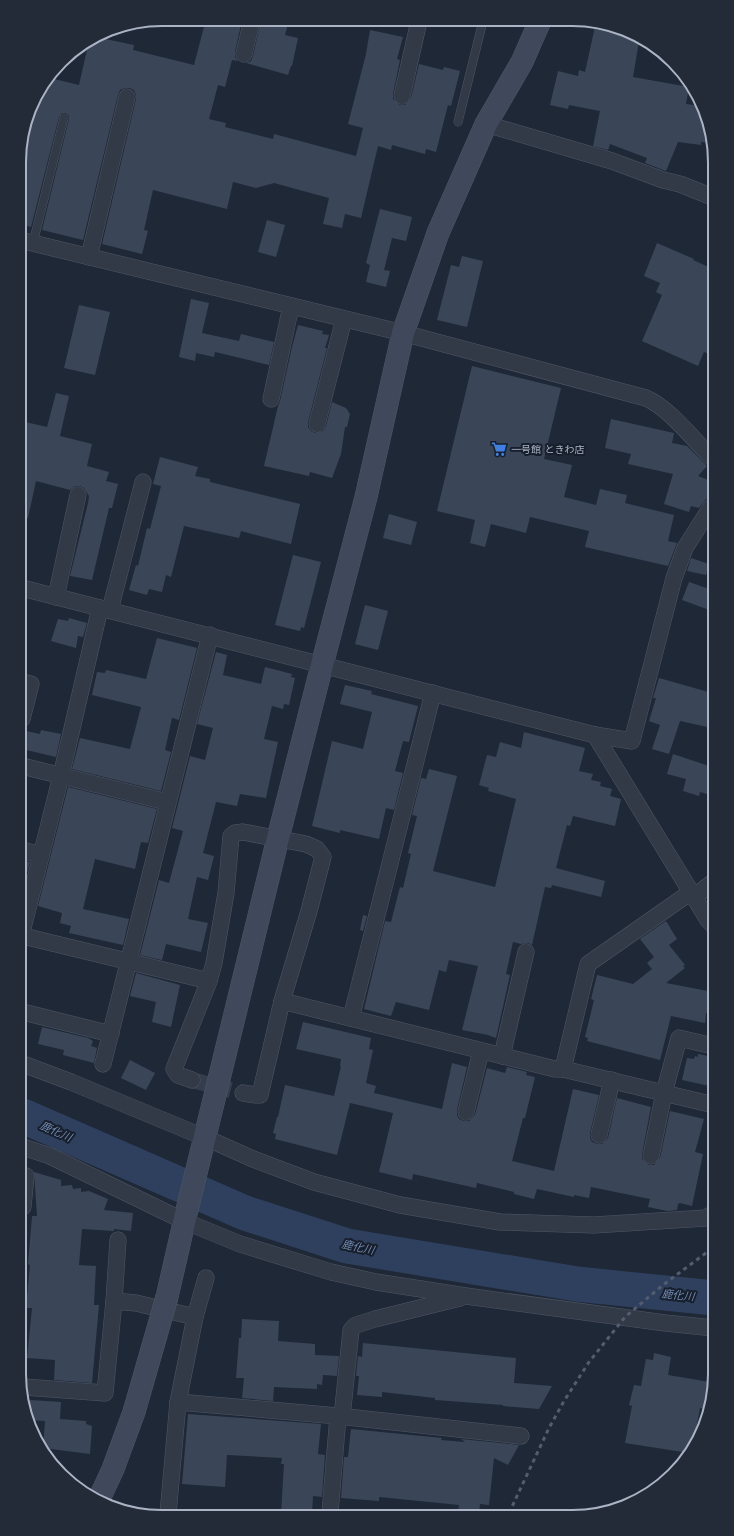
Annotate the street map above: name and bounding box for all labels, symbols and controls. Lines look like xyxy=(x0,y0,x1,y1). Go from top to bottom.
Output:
supermarket icon: 一号館 ときわ店 xyxy=(490,440,508,458)
place label: 一号館 ときわ店 xyxy=(511,444,584,455)
water label: 鹿化川 xyxy=(38,1119,74,1145)
water label: 鹿化川 xyxy=(340,1238,376,1257)
water label: 鹿化川 xyxy=(661,1287,696,1304)

